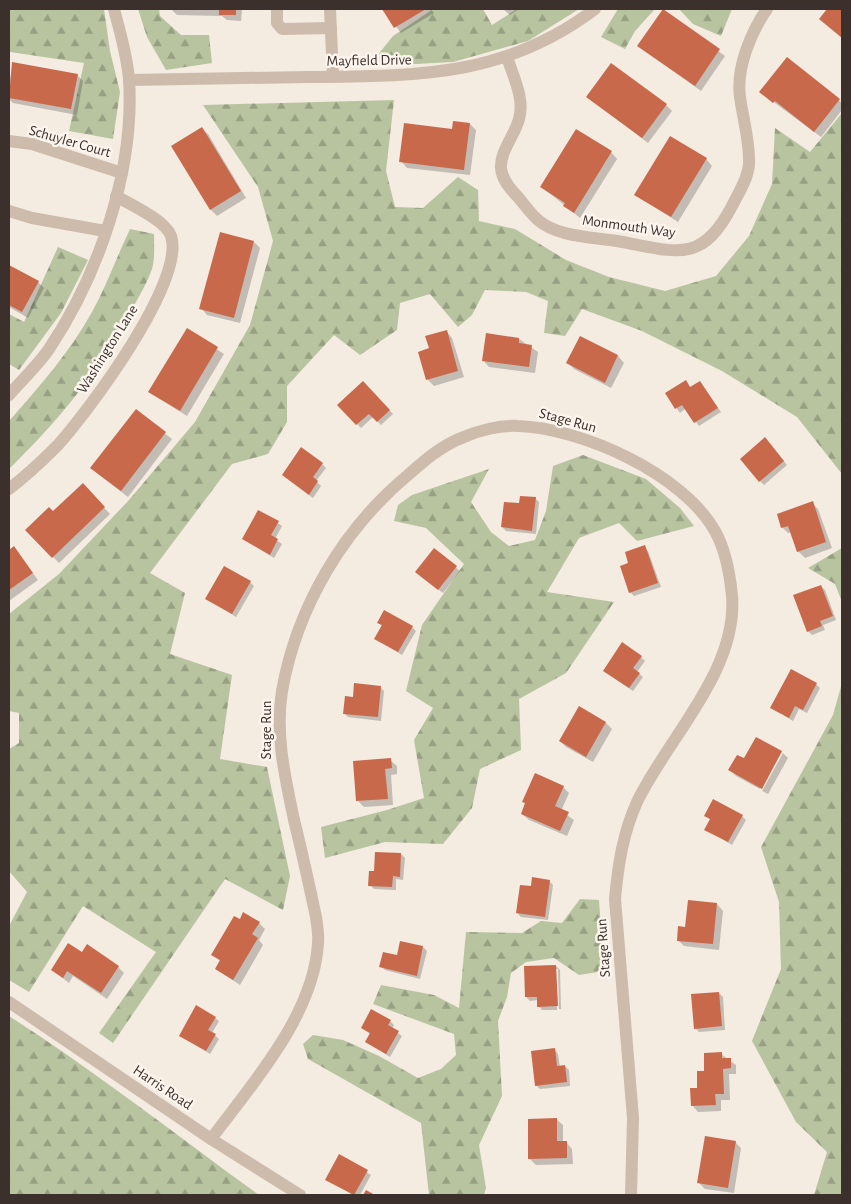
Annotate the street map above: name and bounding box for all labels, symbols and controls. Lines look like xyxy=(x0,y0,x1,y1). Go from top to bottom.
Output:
street label: Mayfield Drive xyxy=(326,52,412,69)
street label: Schuyler Court xyxy=(27,123,113,160)
street label: Monmouth Way xyxy=(581,213,677,241)
street label: Washington Lane xyxy=(74,302,141,396)
street label: Stage Run xyxy=(538,406,598,435)
street label: Stage Run xyxy=(259,701,274,759)
street label: Stage Run xyxy=(594,918,613,978)
street label: Harris Road xyxy=(130,1062,195,1113)

